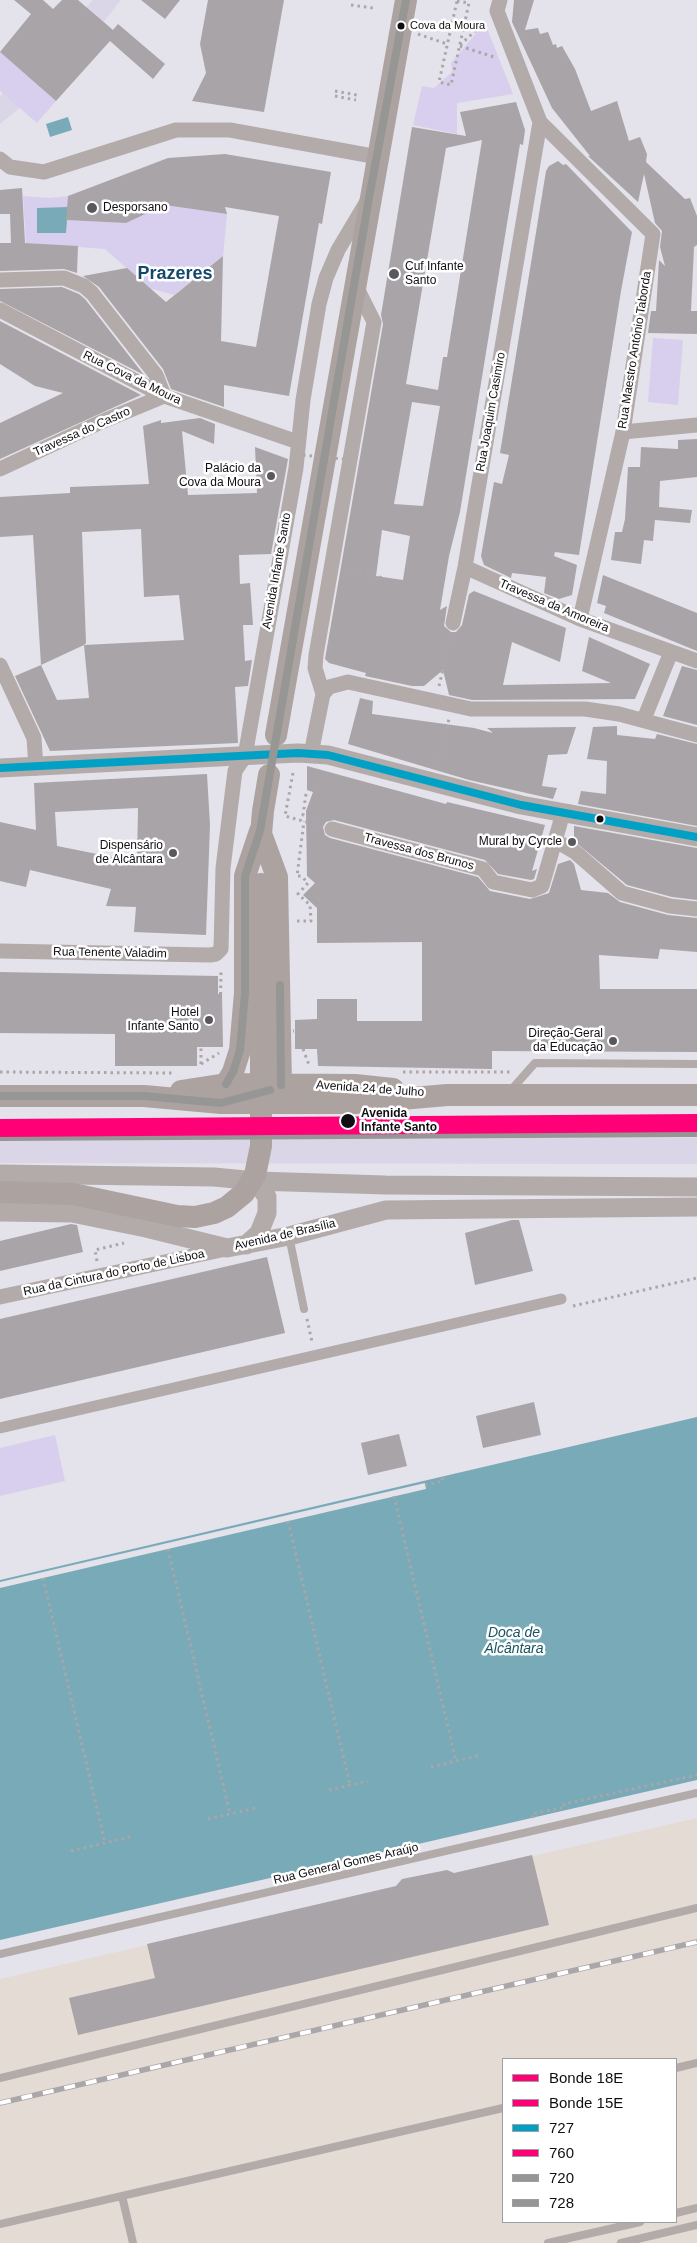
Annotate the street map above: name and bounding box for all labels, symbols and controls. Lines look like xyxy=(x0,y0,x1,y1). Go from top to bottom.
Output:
place label: Cova da Moura xyxy=(410,19,485,33)
marker: Cova da Moura xyxy=(396,21,406,31)
marker: Desporsano xyxy=(85,201,99,215)
place label: Desporsano xyxy=(103,201,168,215)
place label: Cuf Infante Santo xyxy=(405,260,464,288)
district label: Prazeres xyxy=(137,263,213,285)
marker: Cuf Infante Santo xyxy=(387,267,401,281)
street label: Rua Maestro António Taborda xyxy=(615,270,655,430)
street label: Rua Cova da Moura xyxy=(81,348,183,408)
street label: Rua Joaquim Casimiro xyxy=(473,351,509,473)
street label: Travessa do Castro xyxy=(31,404,133,460)
place label: Palácio da Cova da Moura xyxy=(179,462,261,490)
marker: Palácio da Cova da Moura xyxy=(265,470,277,482)
street label: Avenida Infante Santo xyxy=(260,512,294,630)
street label: Travessa da Amoreira xyxy=(497,576,611,636)
unlabelled marker xyxy=(595,814,605,824)
street label: Travessa dos Brunos xyxy=(363,830,475,874)
place label: Mural by Cyrcle xyxy=(479,835,562,849)
marker: Mural by Cyrcle xyxy=(566,836,578,848)
place label: Dispensário de Alcântara xyxy=(96,839,163,867)
marker: Dispensário de Alcântara xyxy=(167,847,179,859)
street label: Rua Tenente Valadim xyxy=(53,945,167,961)
place label: Hotel Infante Santo xyxy=(128,1006,199,1034)
marker: Hotel Infante Santo xyxy=(203,1014,215,1026)
place label: Direção-Geral da Educação xyxy=(528,1027,603,1055)
marker: Direção-Geral da Educação xyxy=(607,1035,619,1047)
street label: Avenida 24 de Julho xyxy=(315,1078,425,1100)
place label: Avenida Infante Santo xyxy=(361,1107,437,1135)
marker: Avenida Infante Santo xyxy=(339,1112,357,1130)
street label: Avenida de Brasília xyxy=(233,1216,337,1254)
street label: Rua da Cintura do Porto de Lisboa xyxy=(22,1247,206,1299)
water label: Doca de Alcântara xyxy=(484,1625,544,1658)
street label: Rua General Gomes Araújo xyxy=(272,1840,420,1888)
legend xyxy=(502,2058,677,2223)
text: Bonde 18E xyxy=(549,2069,623,2086)
text: Bonde 15E xyxy=(549,2094,623,2111)
text: 727 xyxy=(549,2119,574,2136)
text: 760 xyxy=(549,2144,574,2161)
text: 720 xyxy=(549,2169,574,2186)
text: 728 xyxy=(549,2194,574,2211)

